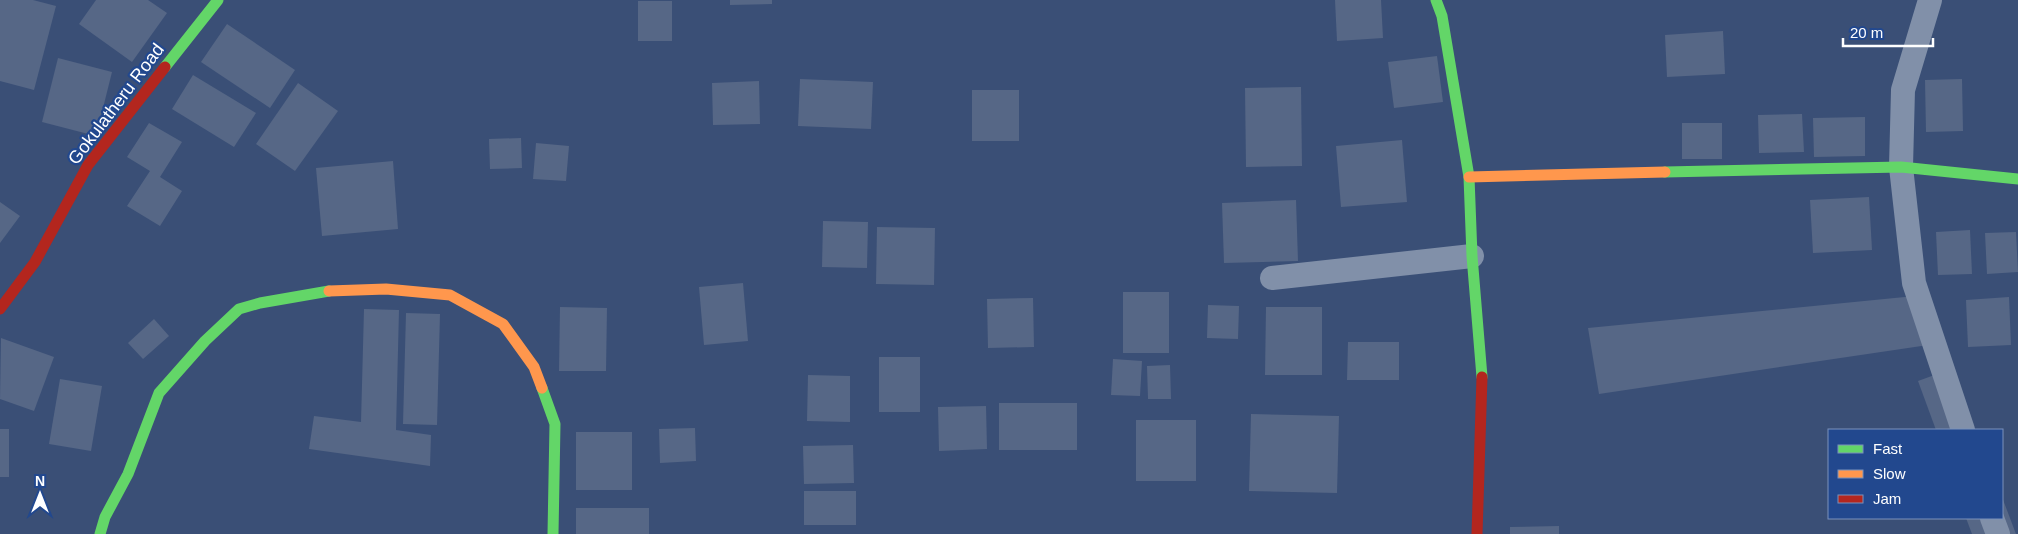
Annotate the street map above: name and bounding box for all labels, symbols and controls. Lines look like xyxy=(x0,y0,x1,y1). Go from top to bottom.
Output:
scale bar xyxy=(1843,15,1933,47)
text: 20 m xyxy=(1850,24,1883,41)
street label: Gokulatheru Road xyxy=(64,40,168,168)
legend xyxy=(1828,429,2003,519)
text: Fast xyxy=(1873,440,1903,457)
text: Slow xyxy=(1873,465,1906,482)
north arrow xyxy=(15,469,65,519)
text: N xyxy=(35,473,45,489)
text: Jam xyxy=(1873,490,1901,507)

